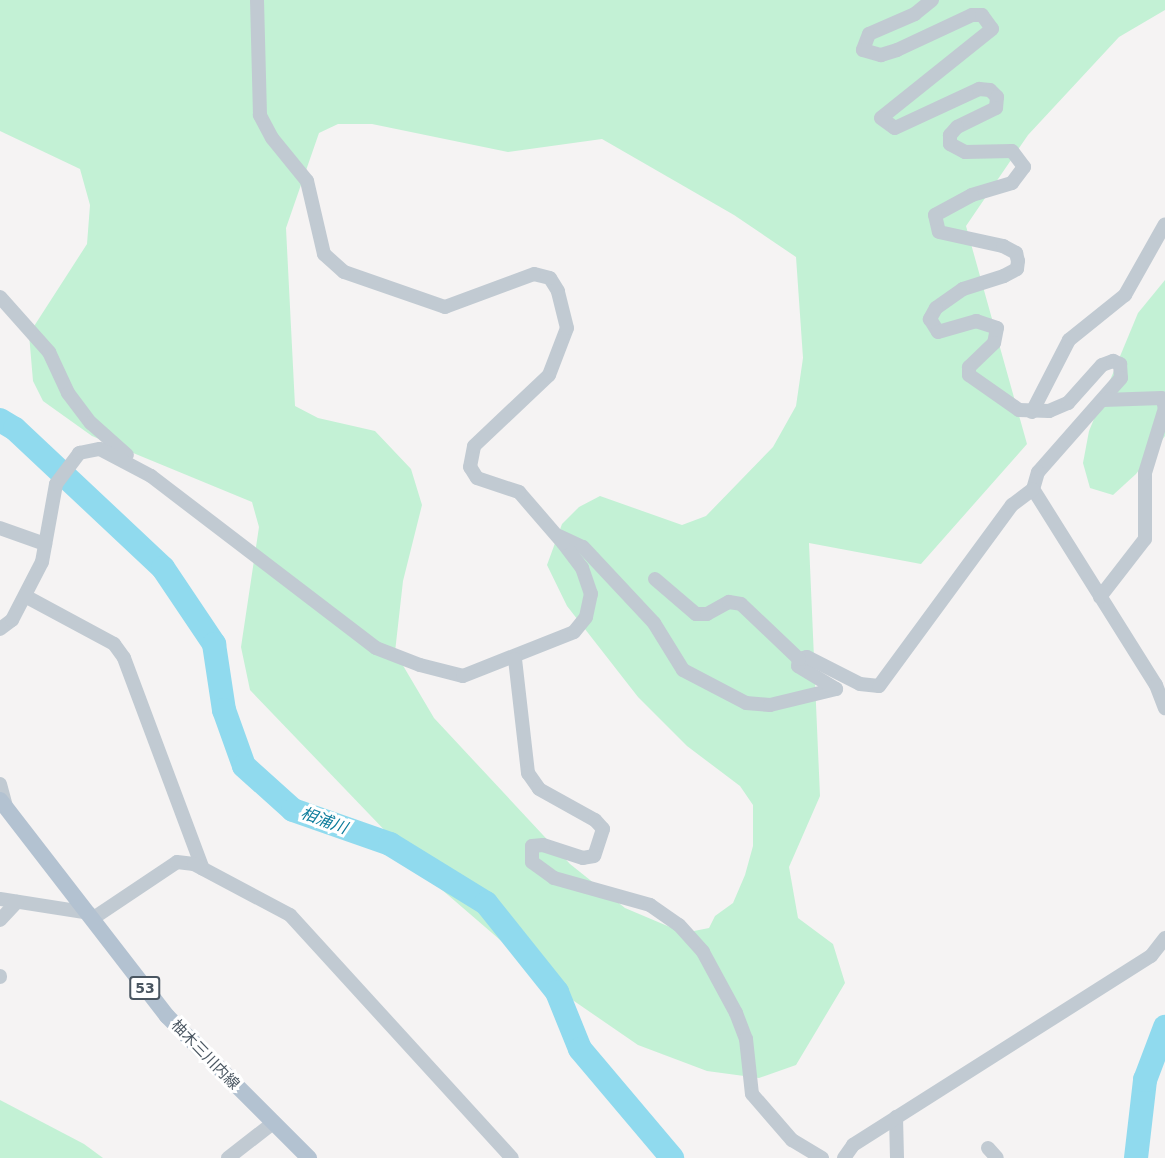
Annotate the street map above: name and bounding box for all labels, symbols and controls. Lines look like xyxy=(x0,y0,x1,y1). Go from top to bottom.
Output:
water label: 相浦川 xyxy=(298,804,350,838)
road number: 53 xyxy=(128,977,162,999)
street label: 柚木三川内線 xyxy=(167,1016,243,1094)

